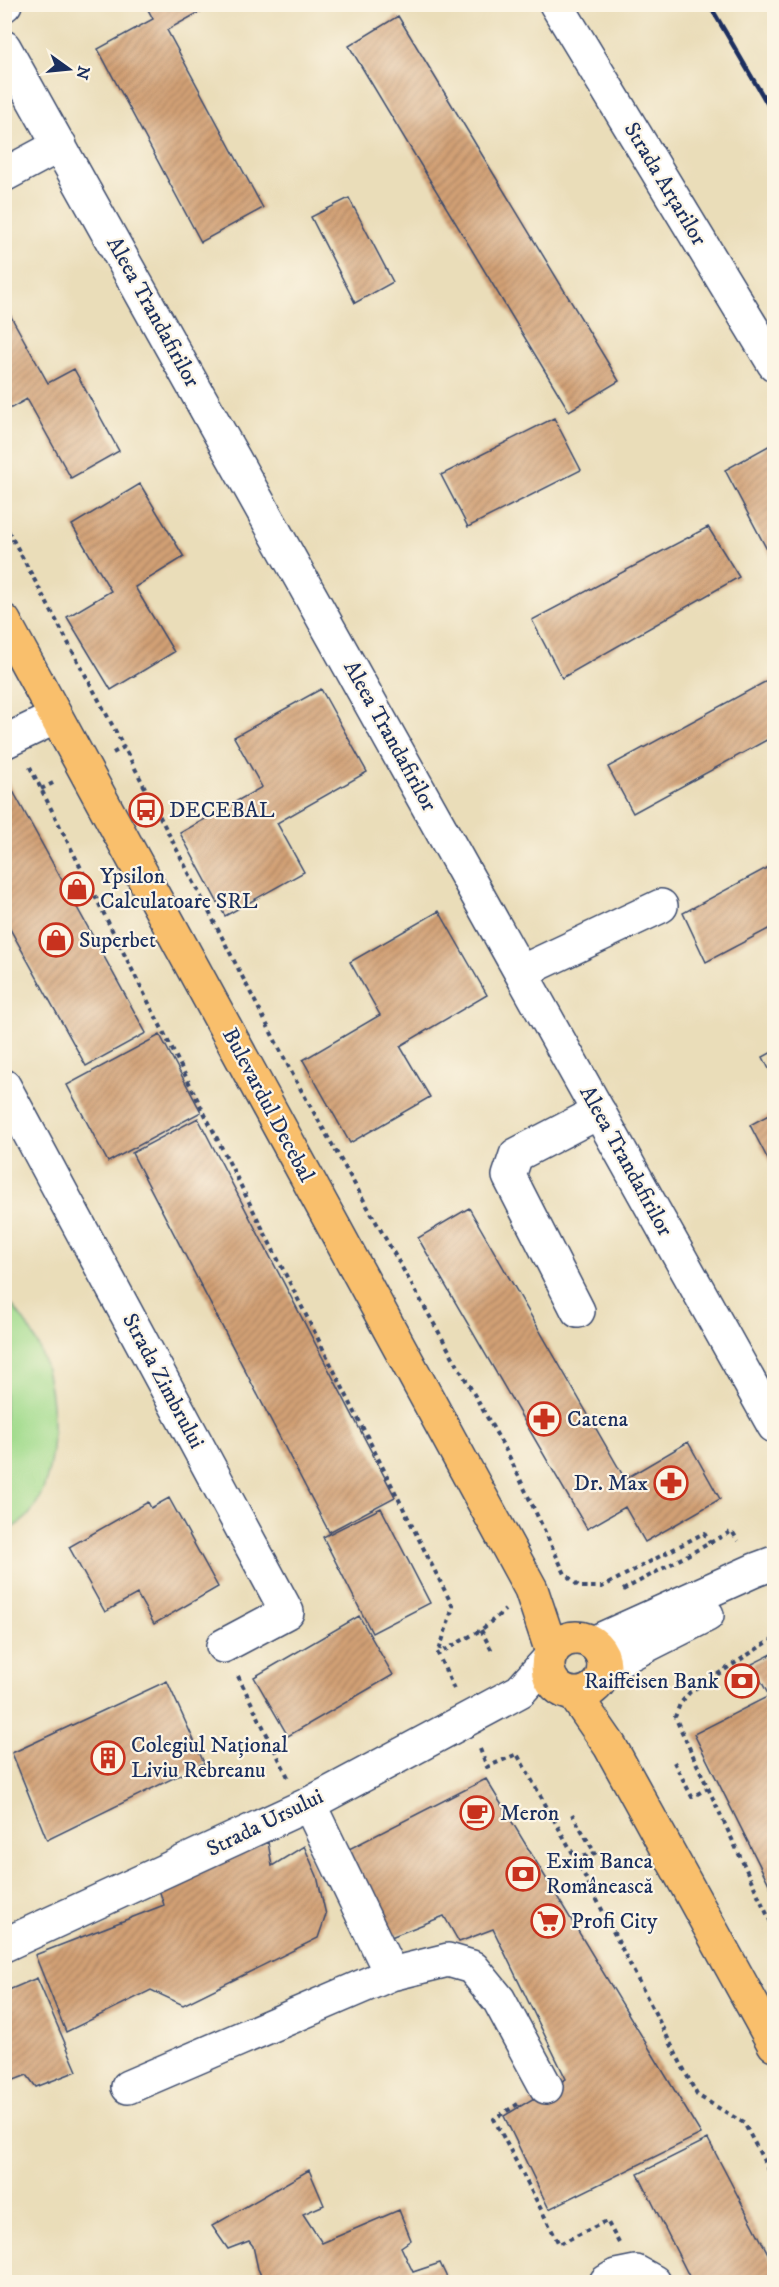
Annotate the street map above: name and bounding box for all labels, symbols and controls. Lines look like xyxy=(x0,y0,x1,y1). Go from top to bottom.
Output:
north arrow xyxy=(39,39,99,99)
text: N xyxy=(71,64,94,82)
street label: Strada Arțarilor xyxy=(618,117,713,251)
street label: Aleea Trandafirilor xyxy=(100,232,206,393)
street label: Aleea Trandafirilor xyxy=(337,656,443,817)
bus stop icon: DECEBAL xyxy=(128,792,164,828)
place label: DECEBAL xyxy=(169,797,275,824)
place label: Ypsilon Calculatoare SRL xyxy=(100,863,258,915)
shop icon: Ypsilon Calculatoare SRL xyxy=(59,871,95,907)
shop icon: Superbet xyxy=(38,922,74,958)
place label: Superbet xyxy=(79,927,156,954)
street label: Bulevardul Decebal xyxy=(216,1023,320,1187)
street label: Aleea Trandafirilor xyxy=(573,1081,679,1242)
street label: Strada Zimbrului xyxy=(116,1309,210,1453)
pharmacy icon: Catena xyxy=(526,1401,562,1437)
place label: Catena xyxy=(567,1406,629,1433)
pharmacy icon: Dr. Max xyxy=(653,1465,689,1501)
place label: Dr. Max xyxy=(574,1470,648,1497)
bank icon: Raiffeisen Bank xyxy=(724,1663,760,1699)
place label: Raiffeisen Bank xyxy=(584,1668,719,1695)
place label: Colegiul Național Liviu Rebreanu xyxy=(131,1732,288,1784)
building icon: Colegiul Național Liviu Rebreanu xyxy=(90,1740,126,1776)
street label: Strada Ursului xyxy=(202,1783,328,1863)
cafe icon: Meron xyxy=(459,1795,495,1831)
place label: Meron xyxy=(500,1800,560,1827)
place label: Exim Banca Românească xyxy=(546,1848,654,1900)
bank icon: Exim Banca Românească xyxy=(505,1856,541,1892)
supermarket icon: Profi City xyxy=(530,1903,566,1939)
place label: Profi City xyxy=(571,1908,658,1935)

